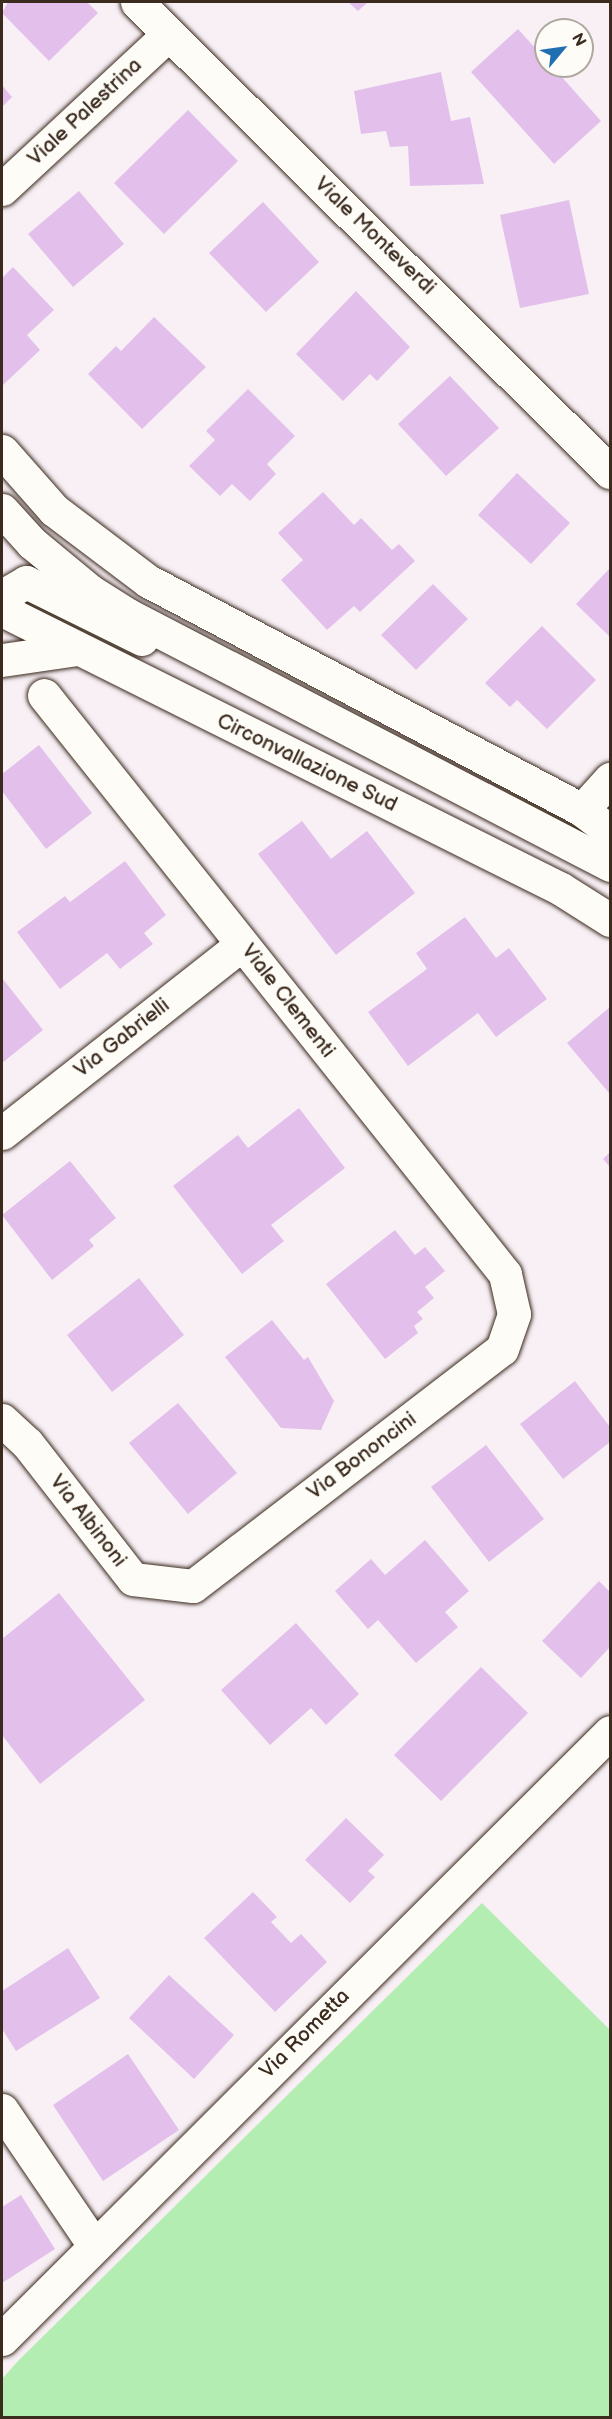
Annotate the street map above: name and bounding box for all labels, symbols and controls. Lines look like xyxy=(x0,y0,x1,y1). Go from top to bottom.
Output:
north arrow xyxy=(534,18,594,78)
text: N xyxy=(567,30,590,50)
street label: Viale Palestrina xyxy=(23,53,147,171)
street label: Viale Monteverdi xyxy=(309,172,441,300)
street label: Circonvallazione Sud xyxy=(212,708,402,818)
street label: Viale Clementi xyxy=(236,939,340,1063)
street label: Via Gabrielli xyxy=(69,993,175,1083)
street label: Via Bononcini xyxy=(302,1407,422,1505)
street label: Via Albinoni xyxy=(44,1470,132,1572)
street label: Via Rometta xyxy=(255,1984,355,2084)

